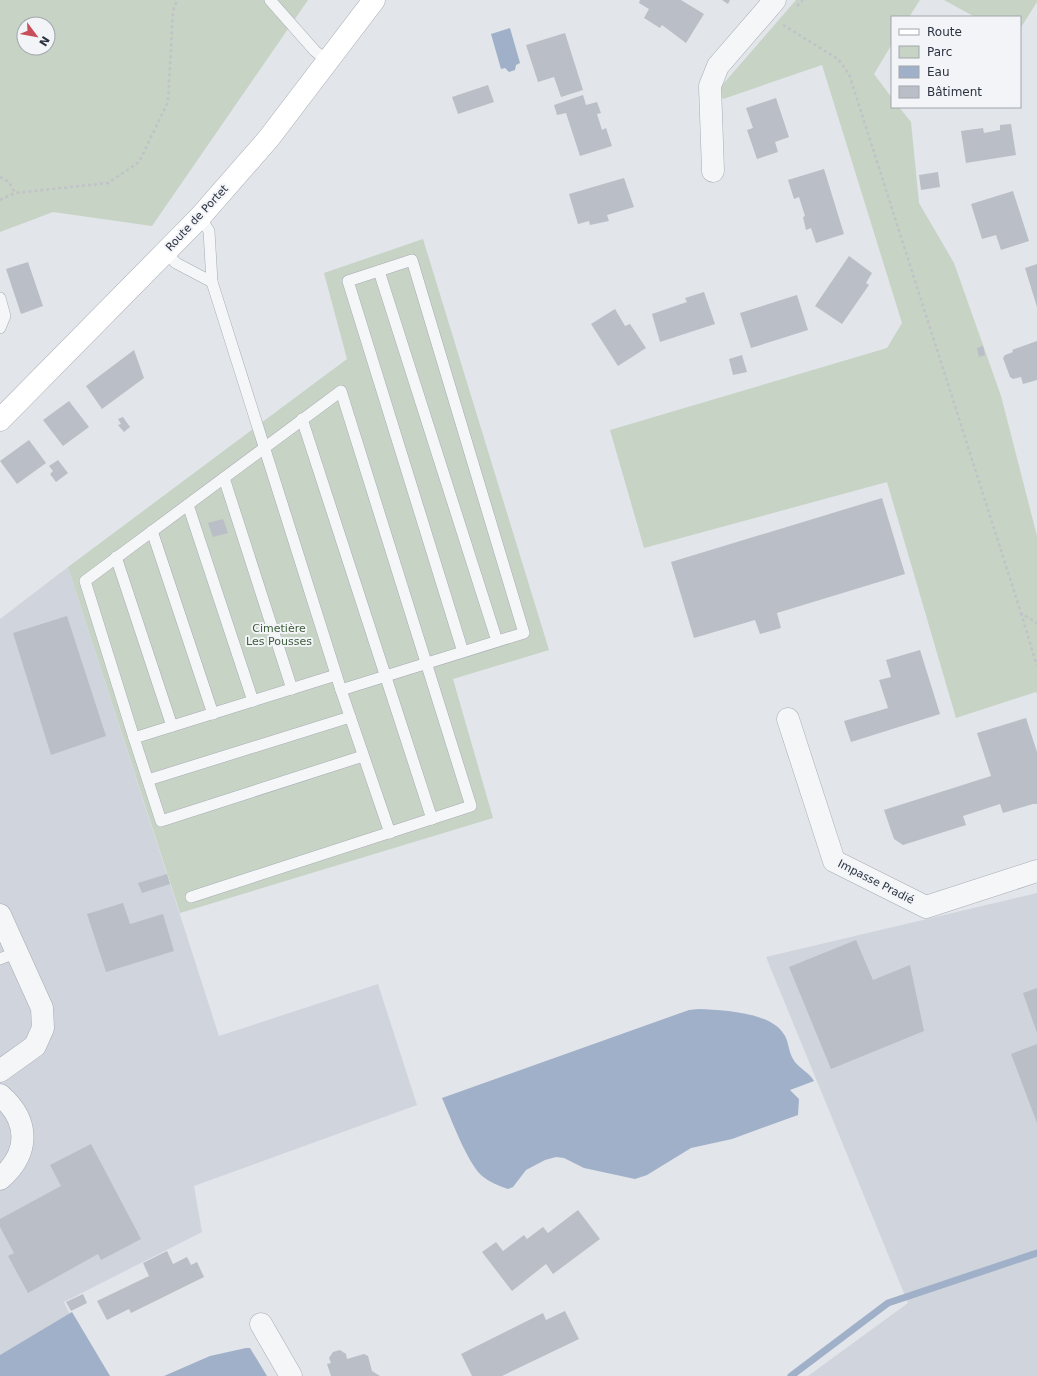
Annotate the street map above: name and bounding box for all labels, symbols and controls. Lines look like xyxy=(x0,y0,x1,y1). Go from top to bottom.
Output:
north arrow xyxy=(16,16,56,56)
legend xyxy=(891,16,1021,108)
text: Route xyxy=(927,25,962,39)
text: N xyxy=(36,34,52,48)
text: Parc xyxy=(927,45,952,59)
text: Eau xyxy=(927,65,950,79)
text: Bâtiment xyxy=(927,85,982,99)
street label: Route de Portet xyxy=(163,182,231,254)
park label: Cimetière Les Pousses xyxy=(246,622,312,648)
street label: Impasse Pradié xyxy=(836,857,917,907)

